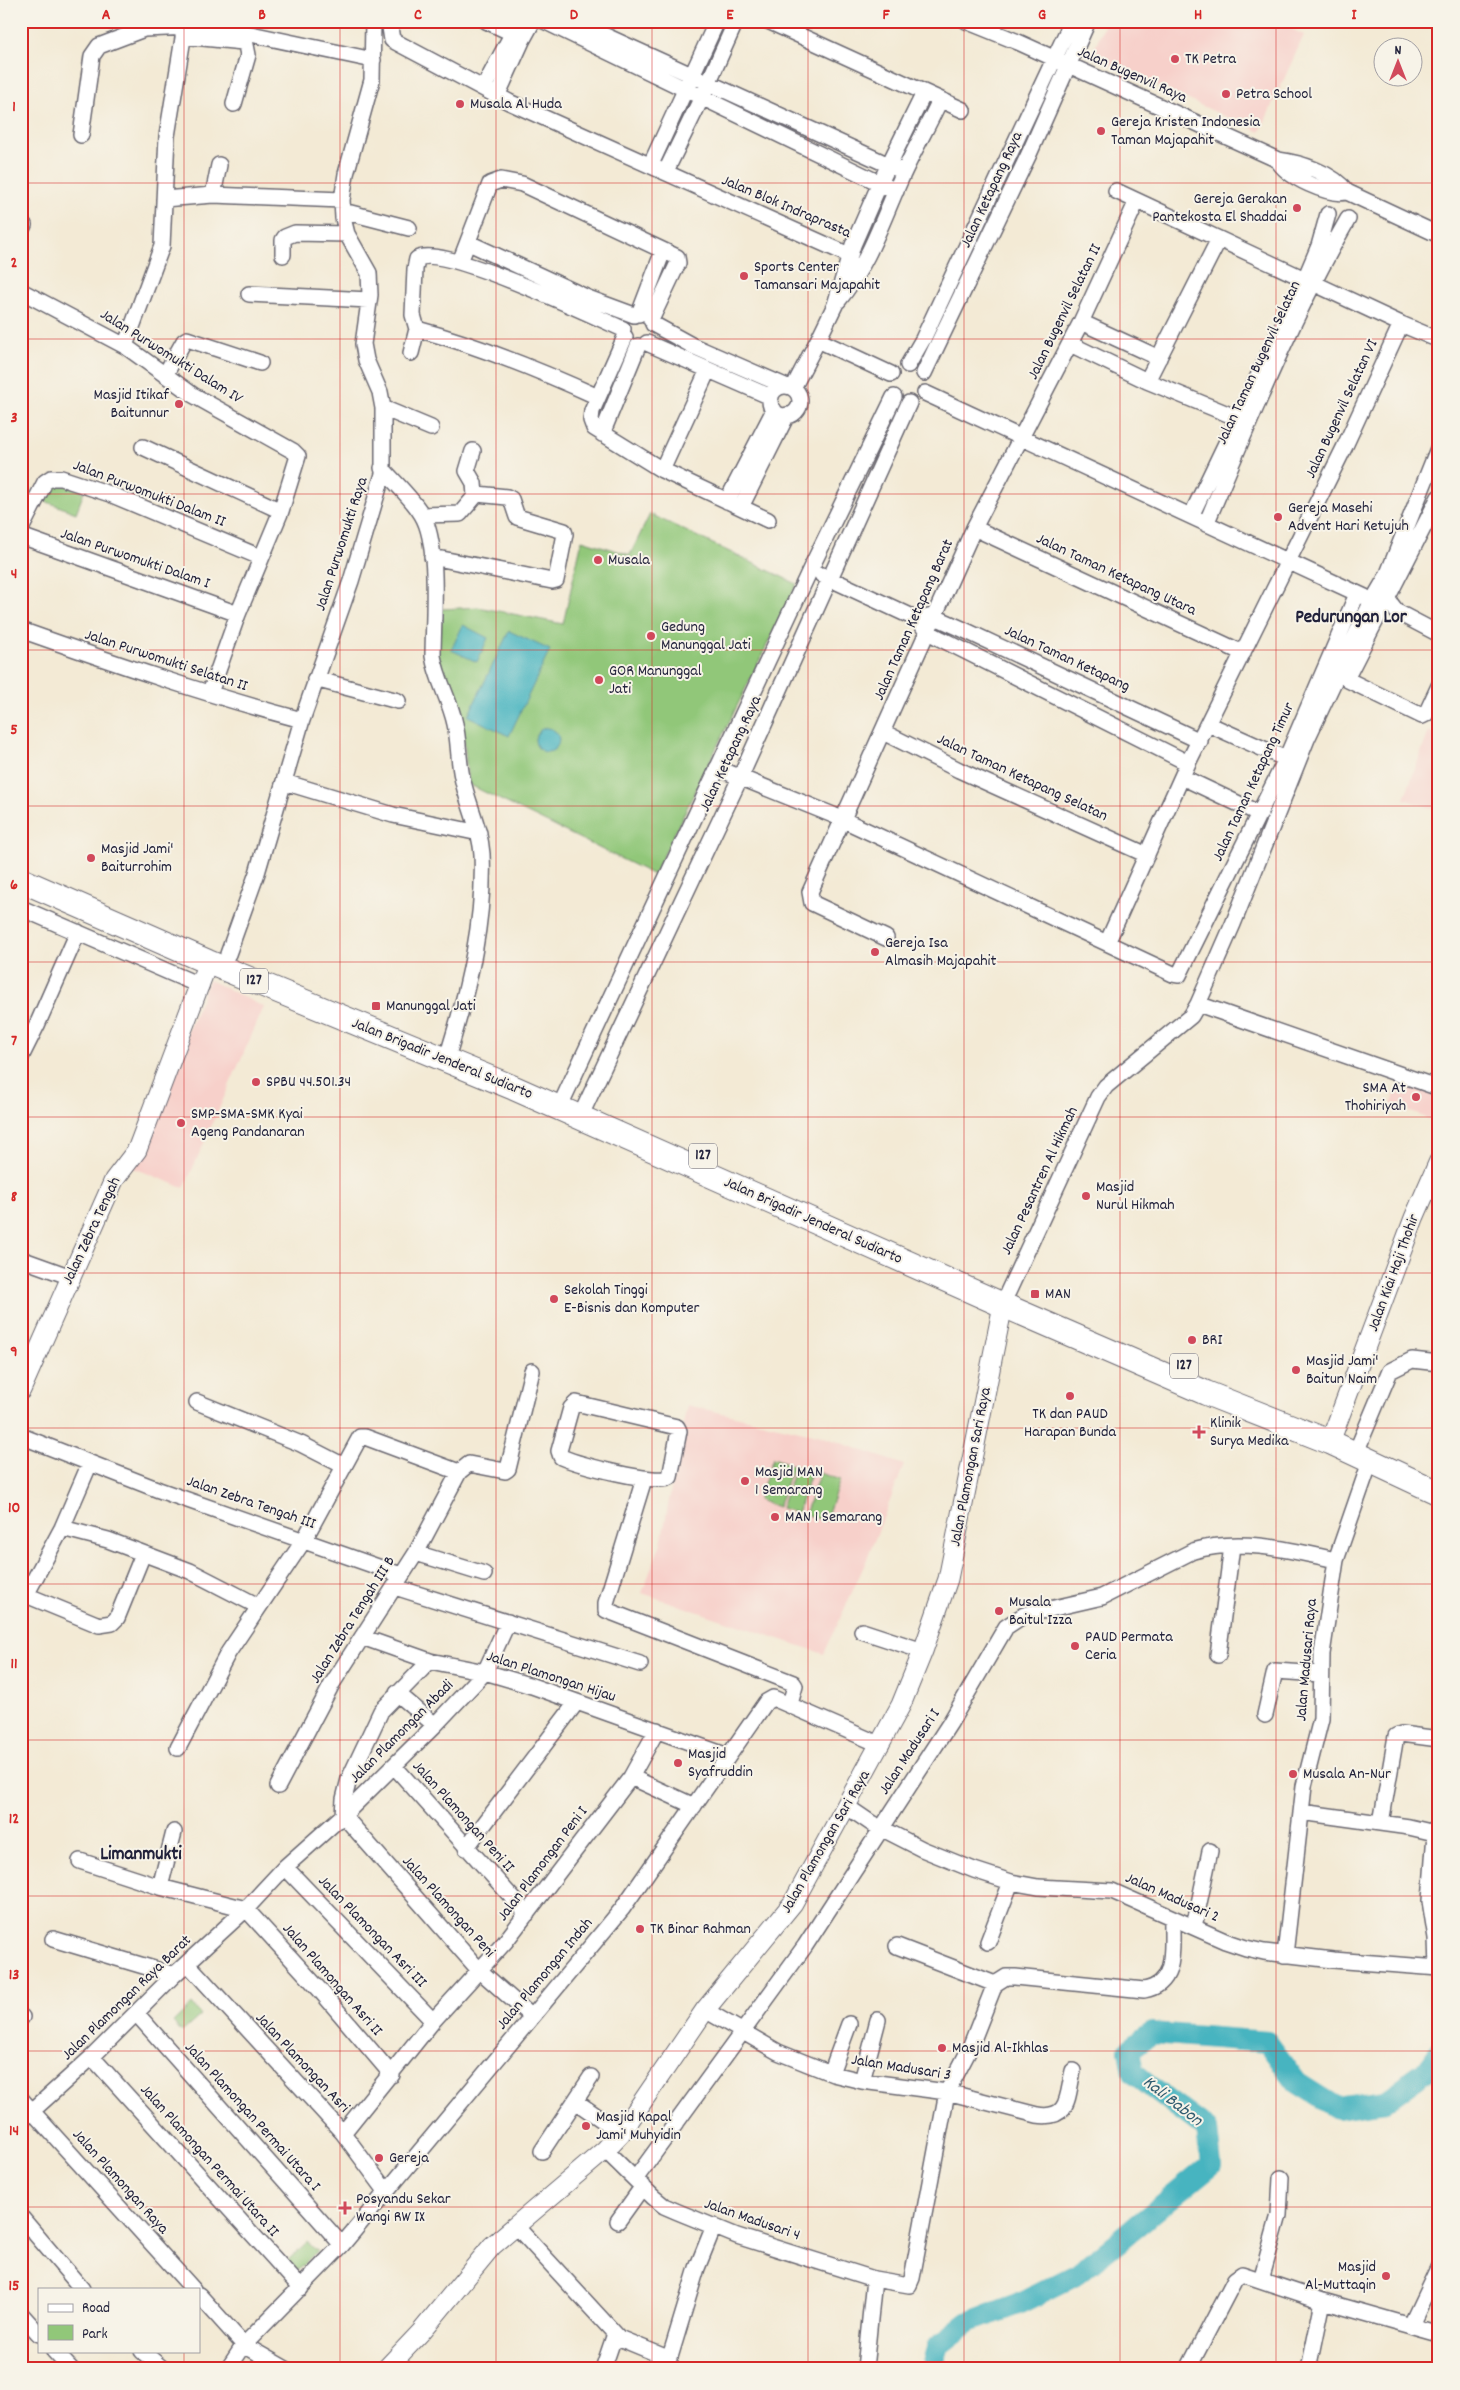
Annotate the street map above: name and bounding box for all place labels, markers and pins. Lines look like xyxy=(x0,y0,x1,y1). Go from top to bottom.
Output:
place label: TK Petra xyxy=(1185,48,1237,71)
marker: TK Petra xyxy=(1169,53,1181,65)
place label: Petra School xyxy=(1236,83,1312,106)
marker: Petra School xyxy=(1220,88,1232,100)
place label: Musala Al Huda xyxy=(470,93,562,116)
marker: Musala Al Huda xyxy=(454,98,466,110)
place label: Gereja Kristen Indonesia Taman Majapahit xyxy=(1111,111,1261,152)
marker: Gereja Kristen Indonesia Taman Majapahit xyxy=(1095,125,1107,137)
place label: Gereja Gerakan Pantekosta El Shaddai xyxy=(1152,188,1287,229)
marker: Gereja Gerakan Pantekosta El Shaddai xyxy=(1291,202,1303,214)
place label: Sports Center Tamansari Majapahit xyxy=(754,256,880,297)
marker: Sports Center Tamansari Majapahit xyxy=(738,270,750,282)
place label: Masjid Itikaf Baitunnur xyxy=(94,384,169,425)
marker: Masjid Itikaf Baitunnur xyxy=(173,398,185,410)
place label: Gereja Masehi Advent Hari Ketujuh xyxy=(1288,497,1409,538)
marker: Gereja Masehi Advent Hari Ketujuh xyxy=(1272,511,1284,523)
place label: Musala xyxy=(608,549,650,572)
marker: Musala xyxy=(592,554,604,566)
place label: Gedung Manunggal Jati xyxy=(661,616,751,657)
marker: Gedung Manunggal Jati xyxy=(645,630,657,642)
place label: GOR Manunggal Jati xyxy=(609,660,702,701)
marker: GOR Manunggal Jati xyxy=(593,674,605,686)
place label: Masjid Jami' Baiturrohim xyxy=(101,838,173,879)
marker: Masjid Jami' Baiturrohim xyxy=(85,852,97,864)
place label: Gereja Isa Almasih Majapahit xyxy=(885,932,996,973)
marker: Gereja Isa Almasih Majapahit xyxy=(869,946,881,958)
place label: Manunggal Jati xyxy=(386,995,476,1018)
marker: Manunggal Jati xyxy=(370,1000,382,1012)
place label: SPBU 44.501.34 xyxy=(266,1071,351,1094)
marker: SPBU 44.501.34 xyxy=(250,1076,262,1088)
place label: SMA At Thohiriyah xyxy=(1345,1077,1406,1118)
marker: SMA At Thohiriyah xyxy=(1410,1091,1422,1103)
place label: SMP-SMA-SMK Kyai Ageng Pandanaran xyxy=(191,1103,305,1144)
marker: SMP-SMA-SMK Kyai Ageng Pandanaran xyxy=(175,1117,187,1129)
place label: Masjid Nurul Hikmah xyxy=(1096,1176,1175,1217)
marker: Masjid Nurul Hikmah xyxy=(1080,1190,1092,1202)
place label: Sekolah Tinggi E-Bisnis dan Komputer xyxy=(564,1279,699,1320)
place label: MAN xyxy=(1045,1283,1071,1306)
marker: MAN xyxy=(1029,1288,1041,1300)
marker: Sekolah Tinggi E-Bisnis dan Komputer xyxy=(548,1293,560,1305)
place label: BRI xyxy=(1202,1329,1222,1352)
marker: BRI xyxy=(1186,1334,1198,1346)
place label: Masjid Jami' Baitun Naim xyxy=(1306,1350,1378,1391)
marker: Masjid Jami' Baitun Naim xyxy=(1290,1364,1302,1376)
marker: TK dan PAUD Harapan Bunda xyxy=(1064,1390,1076,1402)
place label: TK dan PAUD Harapan Bunda xyxy=(1024,1403,1116,1444)
place label: Klinik Surya Medika xyxy=(1210,1412,1289,1453)
marker: Klinik Surya Medika xyxy=(1192,1425,1206,1439)
place label: Masjid MAN 1 Semarang xyxy=(755,1461,823,1502)
marker: Masjid MAN 1 Semarang xyxy=(739,1475,751,1487)
place label: MAN 1 Semarang xyxy=(785,1506,882,1529)
marker: MAN 1 Semarang xyxy=(769,1511,781,1523)
place label: Musala Baitul Izza xyxy=(1009,1591,1072,1632)
marker: Musala Baitul Izza xyxy=(993,1605,1005,1617)
place label: PAUD Permata Ceria xyxy=(1085,1626,1173,1667)
marker: PAUD Permata Ceria xyxy=(1069,1640,1081,1652)
place label: Masjid Syafruddin xyxy=(688,1743,753,1784)
marker: Masjid Syafruddin xyxy=(672,1757,684,1769)
place label: Musala An-Nur xyxy=(1303,1763,1391,1786)
marker: Musala An-Nur xyxy=(1287,1768,1299,1780)
place label: TK Binar Rahman xyxy=(650,1918,751,1941)
marker: TK Binar Rahman xyxy=(634,1923,646,1935)
place label: Masjid Al-Ikhlas xyxy=(952,2037,1049,2060)
marker: Masjid Al-Ikhlas xyxy=(936,2042,948,2054)
place label: Masjid Kapal Jami' Muhyidin xyxy=(596,2106,681,2147)
marker: Masjid Kapal Jami' Muhyidin xyxy=(580,2120,592,2132)
place label: Gereja xyxy=(389,2147,429,2170)
marker: Gereja xyxy=(373,2152,385,2164)
place label: Posyandu Sekar Wangi RW IX xyxy=(356,2188,451,2229)
marker: Posyandu Sekar Wangi RW IX xyxy=(338,2201,352,2215)
place label: Masjid Al-Muttaqin xyxy=(1305,2256,1376,2297)
marker: Masjid Al-Muttaqin xyxy=(1380,2270,1392,2282)

